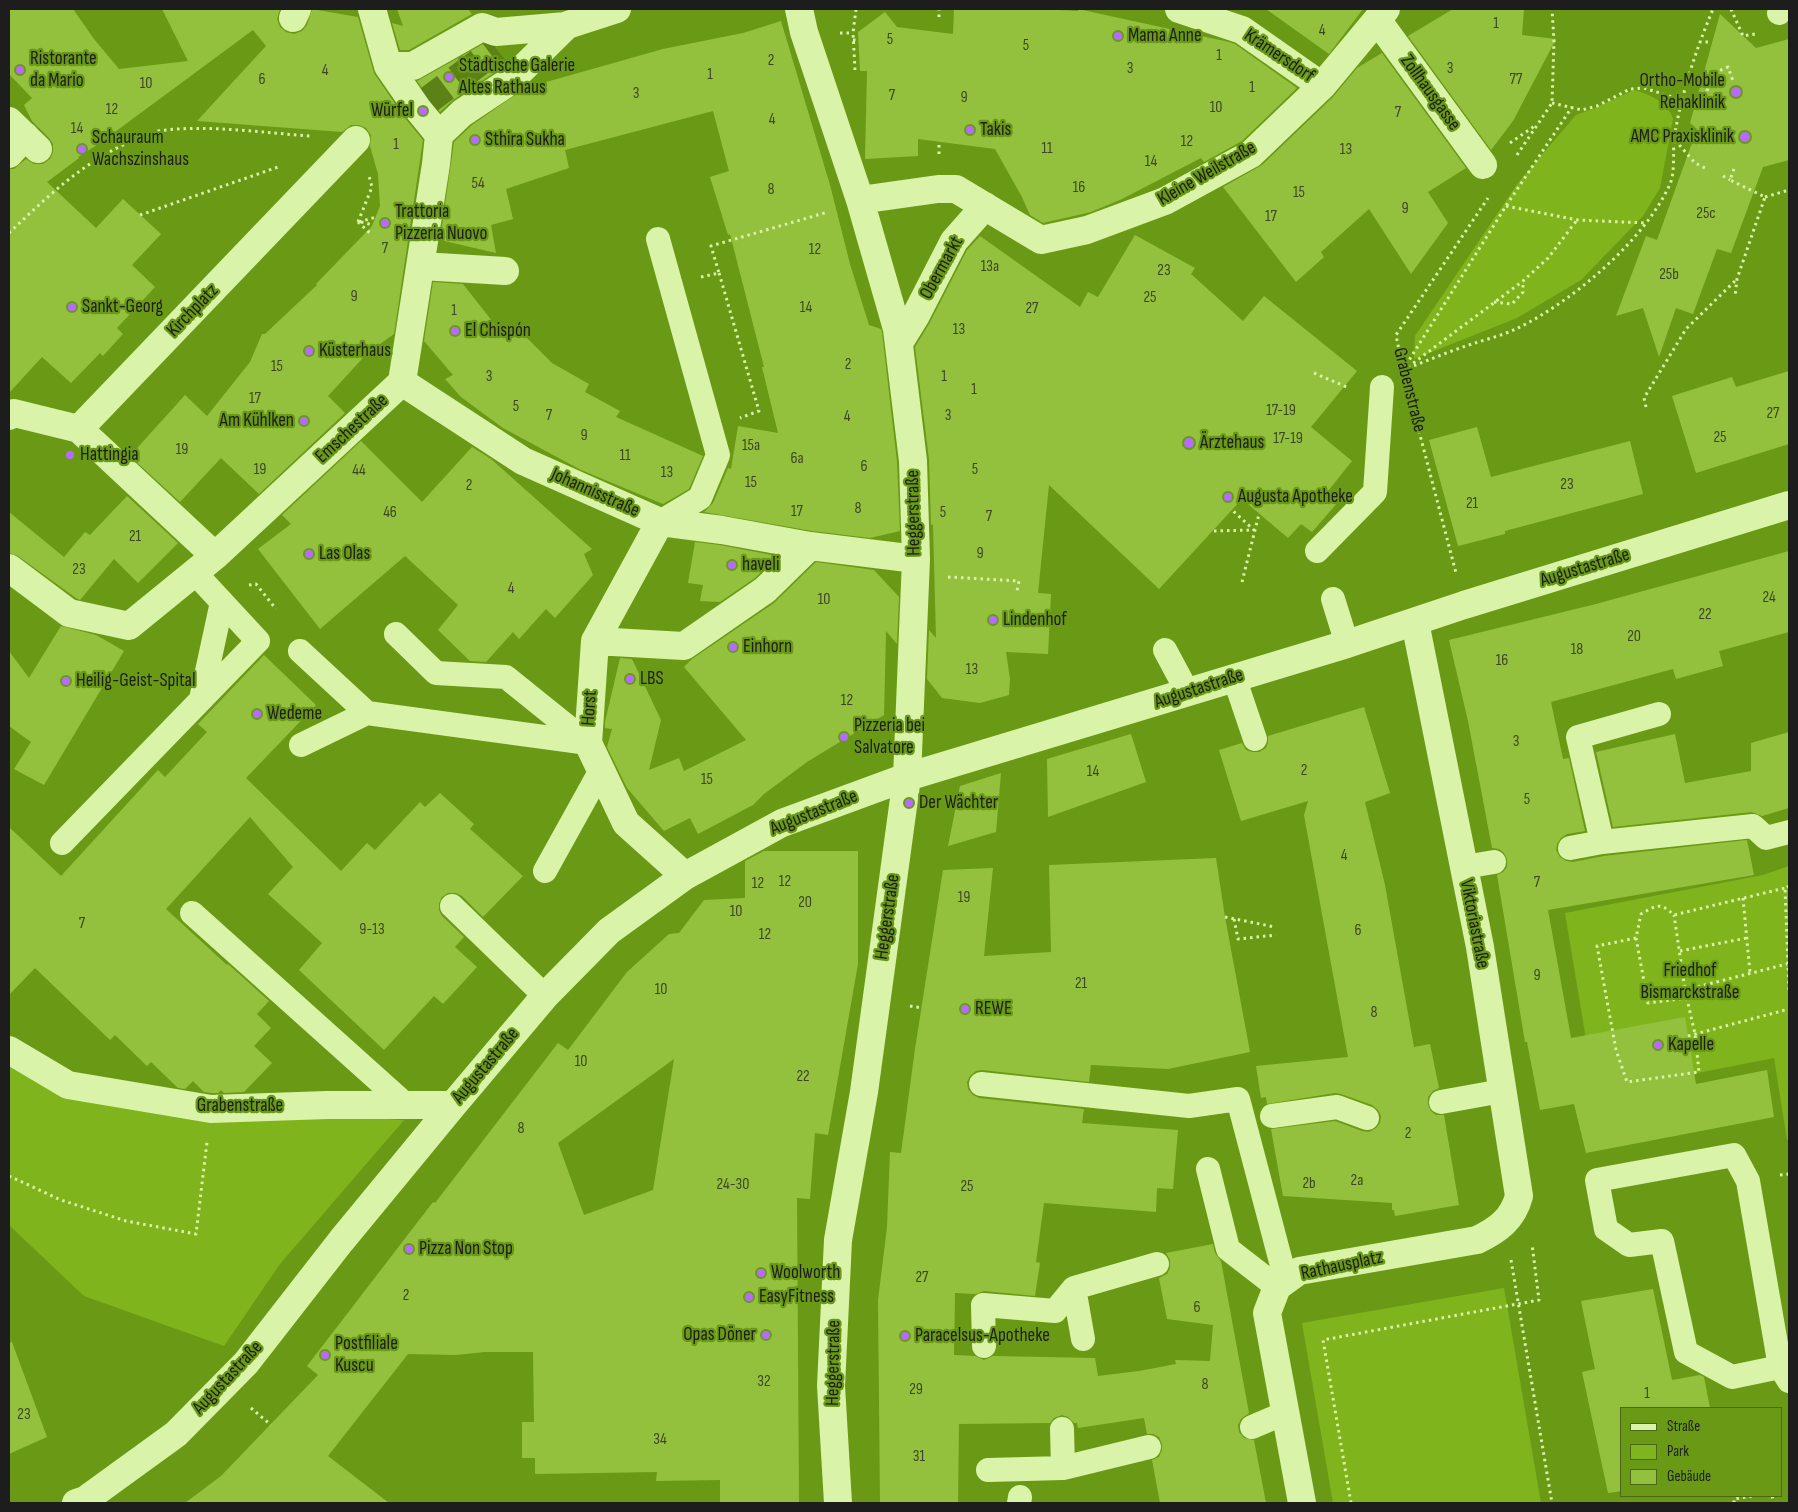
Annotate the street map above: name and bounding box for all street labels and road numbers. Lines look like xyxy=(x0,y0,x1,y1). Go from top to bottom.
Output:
street label: Krämersdorf xyxy=(1240,24,1318,88)
street label: Zollhausgasse xyxy=(1395,51,1465,135)
street label: Kleine Weilstraße xyxy=(1154,137,1260,211)
street label: Obermarkt xyxy=(915,233,969,303)
street label: Kirchplatz xyxy=(162,280,224,342)
street label: Grabenstraße xyxy=(1387,345,1431,435)
street label: Emschestraße xyxy=(311,390,393,468)
street label: Johannisstraße xyxy=(547,463,643,523)
street label: Heggerstraße xyxy=(902,470,926,556)
street label: Augustastraße xyxy=(1538,544,1632,592)
street label: Augustastraße xyxy=(1152,664,1246,714)
street label: Horst xyxy=(577,690,603,726)
street label: Augustastraße xyxy=(767,785,861,841)
street label: Heggerstraße xyxy=(871,873,905,961)
street label: Viktoriastraße xyxy=(1454,878,1494,970)
street label: Augustastraße xyxy=(448,1023,524,1109)
street label: Grabenstraße xyxy=(197,1095,283,1117)
street label: Rathausplatz xyxy=(1299,1246,1385,1286)
street label: Heggerstraße xyxy=(822,1320,846,1406)
street label: Augustastraße xyxy=(188,1337,268,1419)

